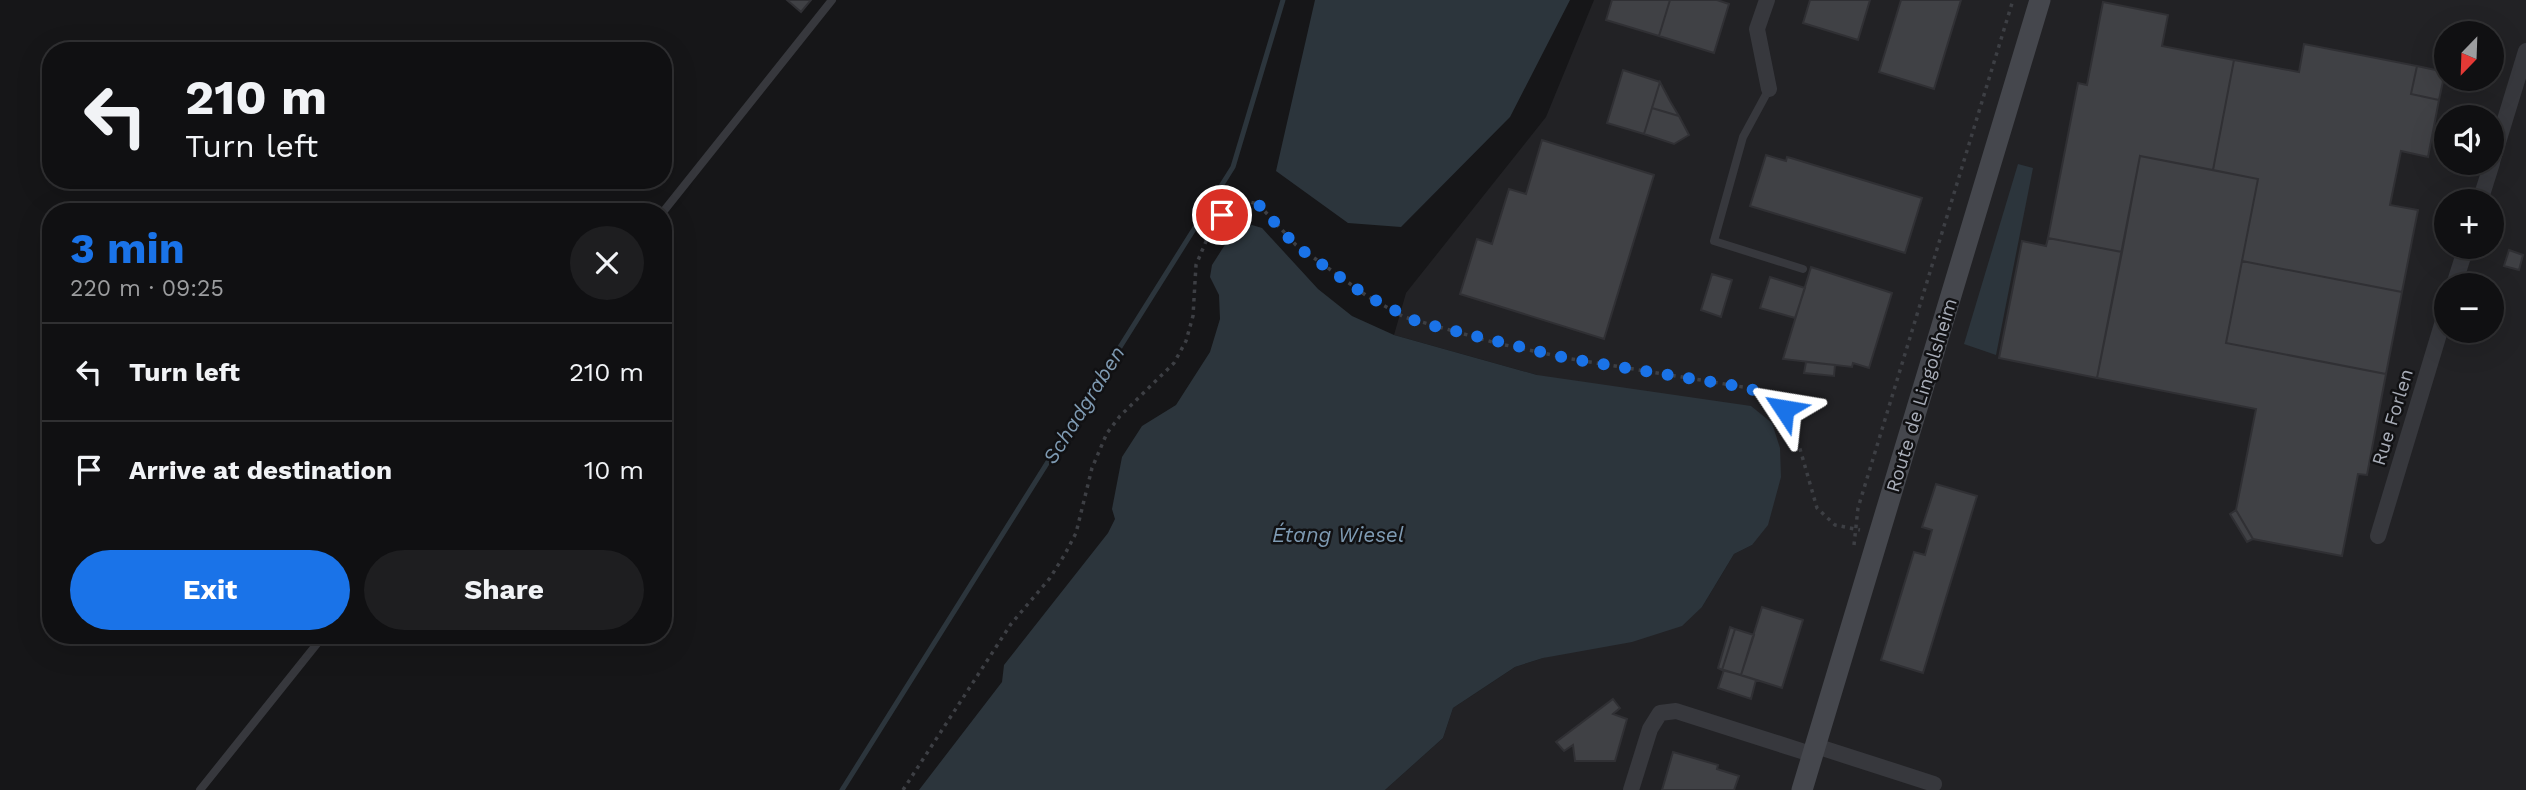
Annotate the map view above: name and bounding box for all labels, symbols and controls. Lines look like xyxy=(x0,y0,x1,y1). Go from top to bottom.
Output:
north arrow xyxy=(2434,21,2504,91)
map controls xyxy=(2434,21,2504,343)
text: 210 m xyxy=(185,68,327,126)
icon: left xyxy=(70,70,161,161)
button: sound xyxy=(2434,105,2504,175)
text: Turn left xyxy=(185,127,318,165)
pin xyxy=(1192,185,1252,245)
button: + xyxy=(2434,189,2504,259)
icon: arrive xyxy=(1203,196,1241,234)
text: 3 min xyxy=(70,224,185,273)
button: close xyxy=(570,226,644,300)
button: − xyxy=(2434,273,2504,343)
text: 220 m · 09:25 xyxy=(70,275,224,302)
street label: Route de Lingolsheim xyxy=(1881,295,1962,495)
water label: Schadgraben xyxy=(1037,341,1130,468)
icon: left xyxy=(70,353,108,391)
text: Turn left xyxy=(129,357,240,387)
text: 210 m xyxy=(569,357,644,387)
street label: Rue Forlen xyxy=(2367,366,2418,468)
position arrow xyxy=(1747,372,1821,446)
icon: arrive xyxy=(70,451,108,489)
text: Arrive at destination xyxy=(129,455,392,485)
text: 10 m xyxy=(584,455,644,485)
water label: Étang Wiesel xyxy=(1272,522,1404,547)
button: Exit xyxy=(70,550,350,630)
button: Share xyxy=(364,550,644,630)

